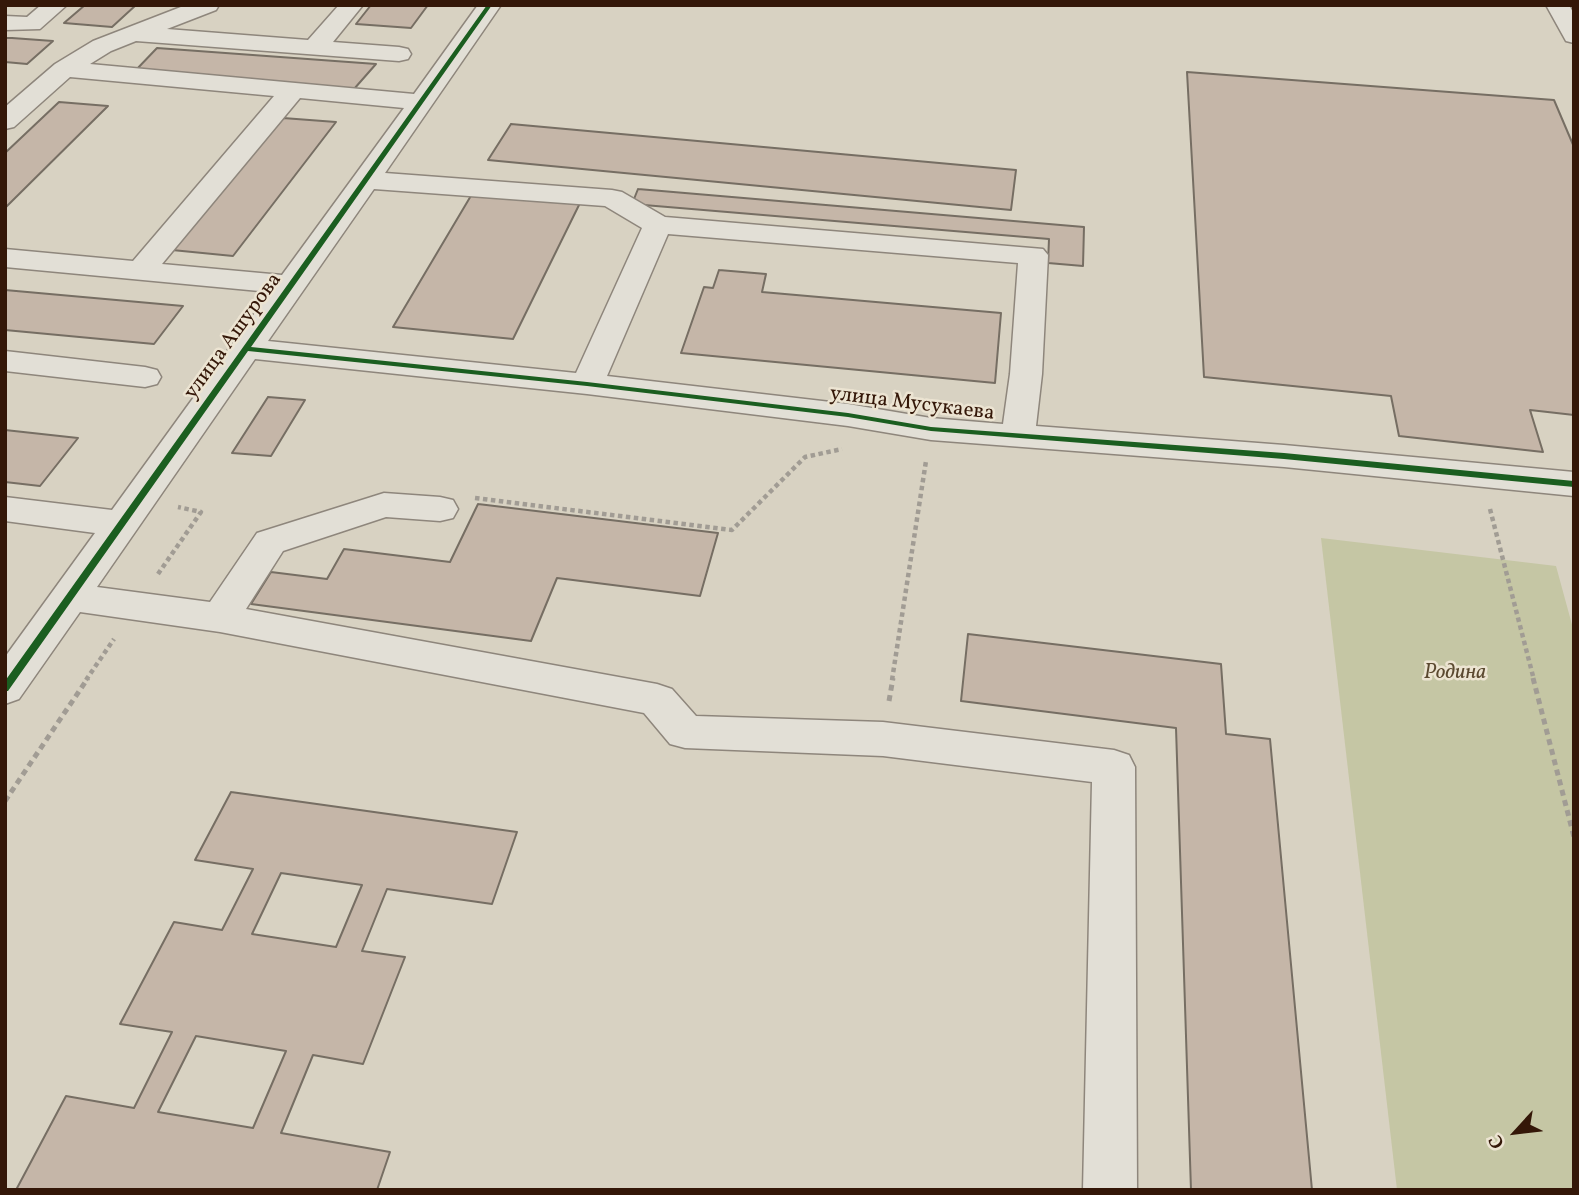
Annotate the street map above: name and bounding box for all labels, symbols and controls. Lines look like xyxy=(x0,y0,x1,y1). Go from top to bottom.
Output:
street label: улица Ашурова xyxy=(180,269,288,405)
street label: улица Мусукаева xyxy=(828,382,996,428)
park label: Родина xyxy=(1424,661,1486,687)
north arrow xyxy=(1481,1097,1551,1167)
text: С xyxy=(1483,1130,1512,1153)

